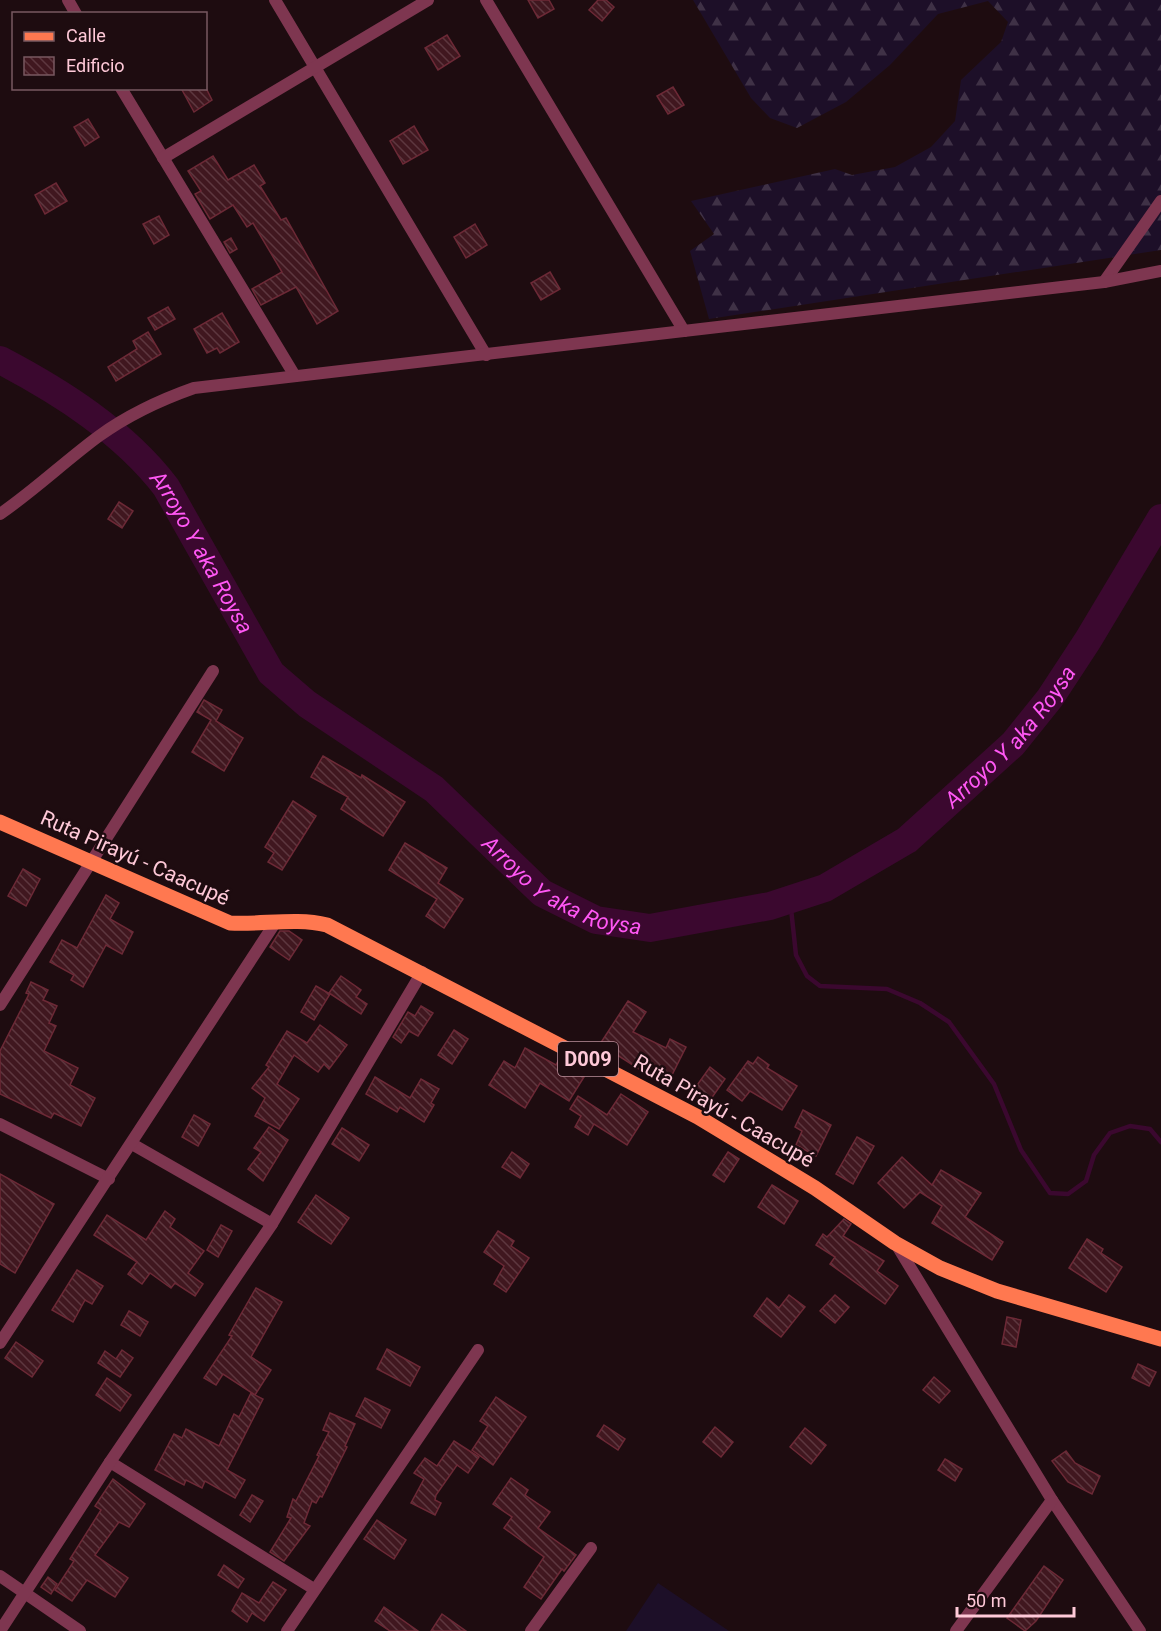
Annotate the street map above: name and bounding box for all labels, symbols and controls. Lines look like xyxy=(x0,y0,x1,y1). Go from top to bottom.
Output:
legend xyxy=(12,12,207,90)
text: Calle xyxy=(66,25,106,46)
text: Edificio xyxy=(66,55,125,76)
water label: Arroyo Y aka Roysa xyxy=(145,465,259,638)
water label: Arroyo Y aka Roysa xyxy=(939,661,1080,813)
street label: Ruta Pirayú - Caacupé xyxy=(37,806,233,910)
water label: Arroyo Y aka Roysa xyxy=(477,830,643,939)
road number: D009 xyxy=(558,1042,618,1076)
street label: Ruta Pirayú - Caacupé xyxy=(630,1050,818,1172)
scale bar xyxy=(957,1580,1074,1618)
text: 50 m xyxy=(966,1590,1006,1611)

